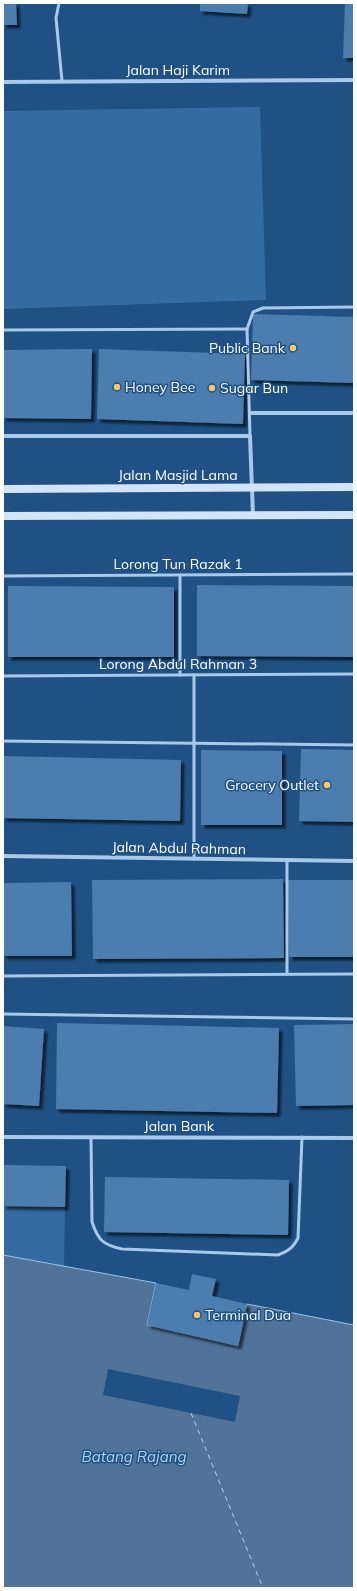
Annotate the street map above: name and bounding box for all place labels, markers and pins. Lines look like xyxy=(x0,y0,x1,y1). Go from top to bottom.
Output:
place label: Public Bank xyxy=(209,339,286,357)
marker: Public Bank xyxy=(288,343,298,353)
place label: Honey Bee xyxy=(125,378,195,396)
place label: Sugar Bun xyxy=(220,379,288,397)
marker: Honey Bee xyxy=(112,382,122,392)
marker: Sugar Bun xyxy=(207,383,217,393)
place label: Grocery Outlet xyxy=(225,776,319,794)
marker: Grocery Outlet xyxy=(322,780,332,790)
place label: Terminal Dua xyxy=(205,1306,291,1324)
marker: Terminal Dua xyxy=(192,1310,202,1320)

